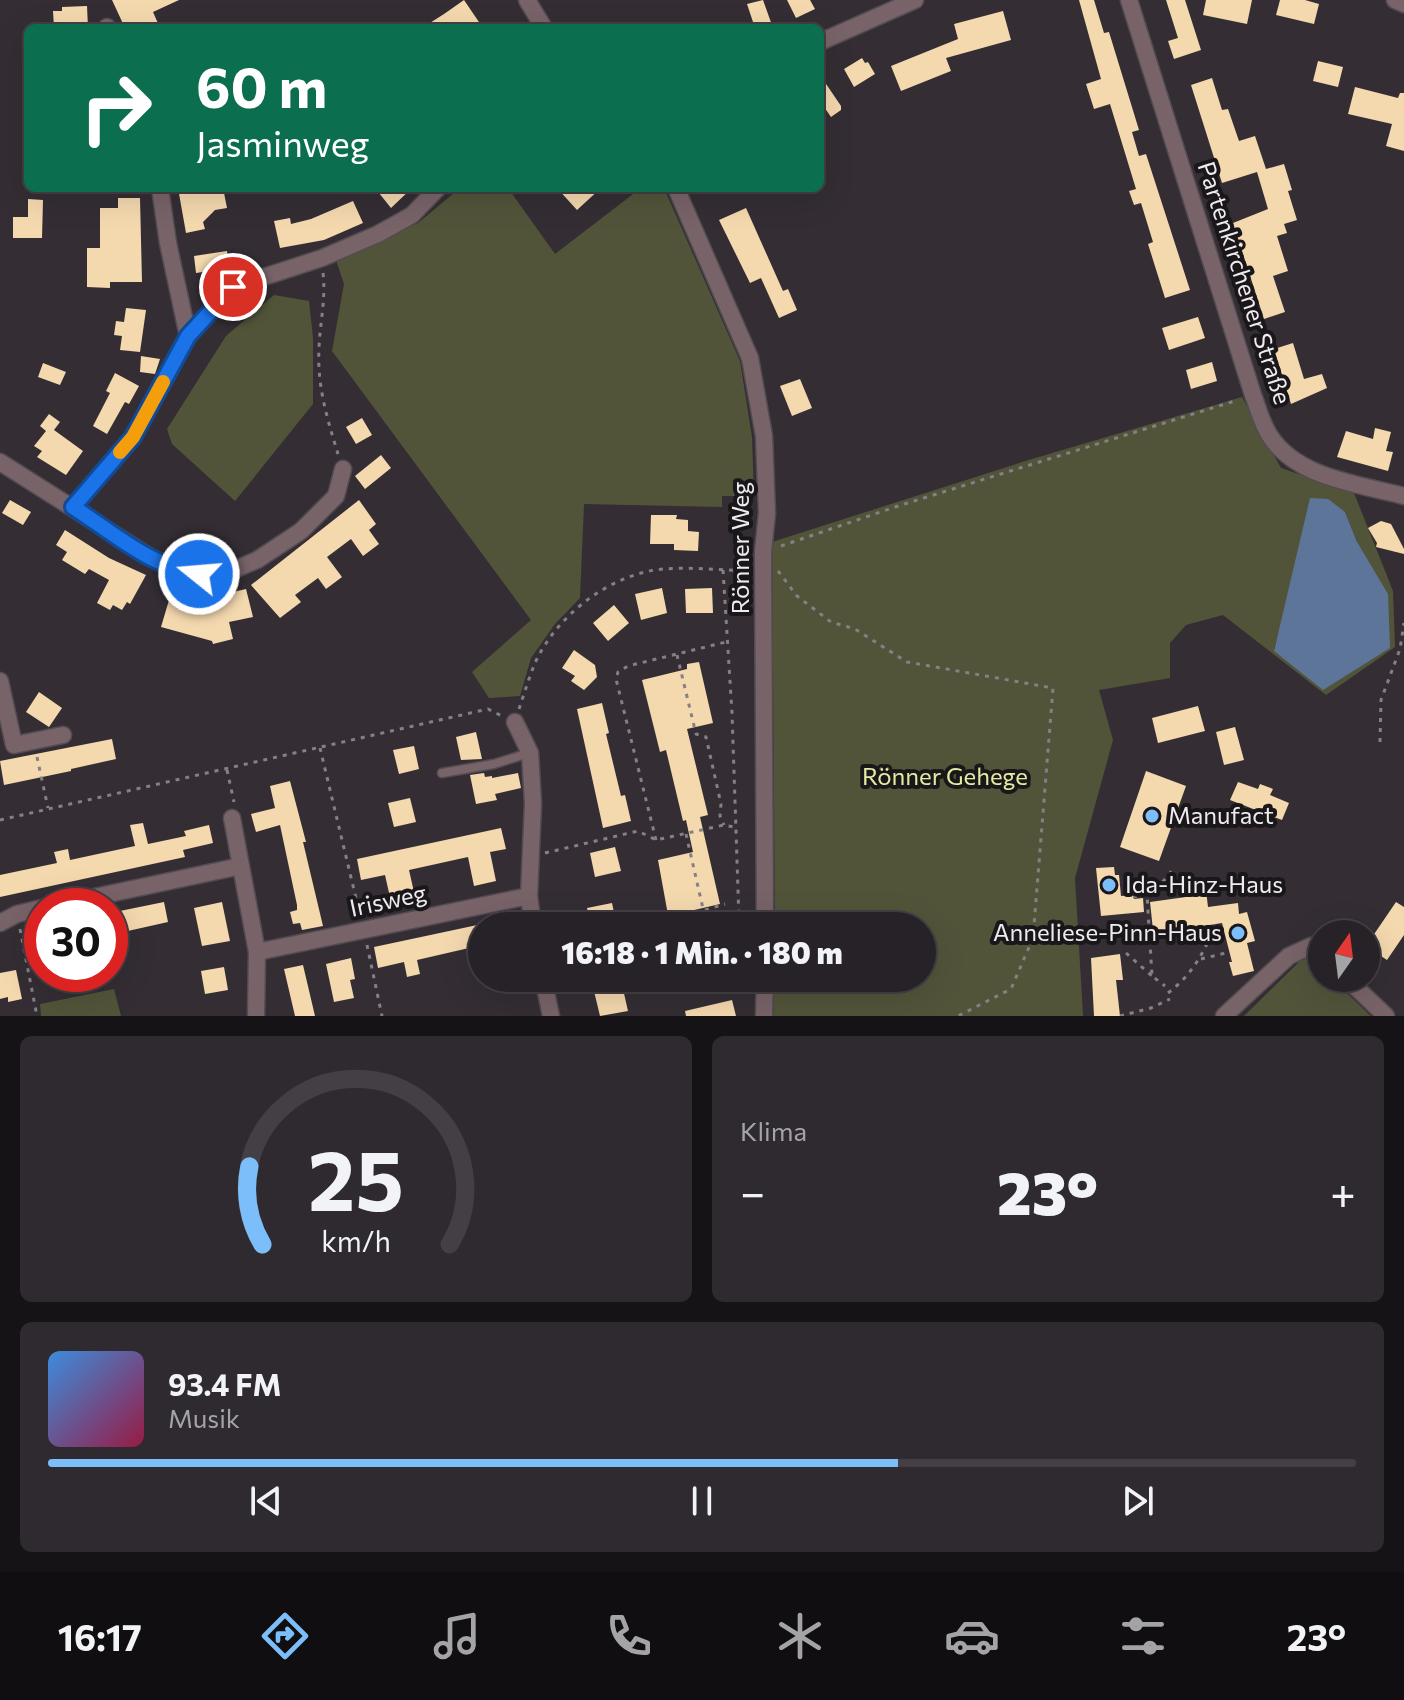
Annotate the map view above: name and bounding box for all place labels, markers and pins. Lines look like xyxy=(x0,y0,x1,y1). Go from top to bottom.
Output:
pin xyxy=(199,253,267,321)
place label: Manufact xyxy=(1168,800,1274,829)
marker: Manufact xyxy=(1143,807,1161,825)
place label: Ida-Hinz-Haus xyxy=(1125,869,1283,898)
marker: Ida-Hinz-Haus xyxy=(1100,876,1118,894)
place label: Anneliese-Pinn-Haus xyxy=(993,917,1222,946)
marker: Anneliese-Pinn-Haus xyxy=(1229,924,1247,942)

